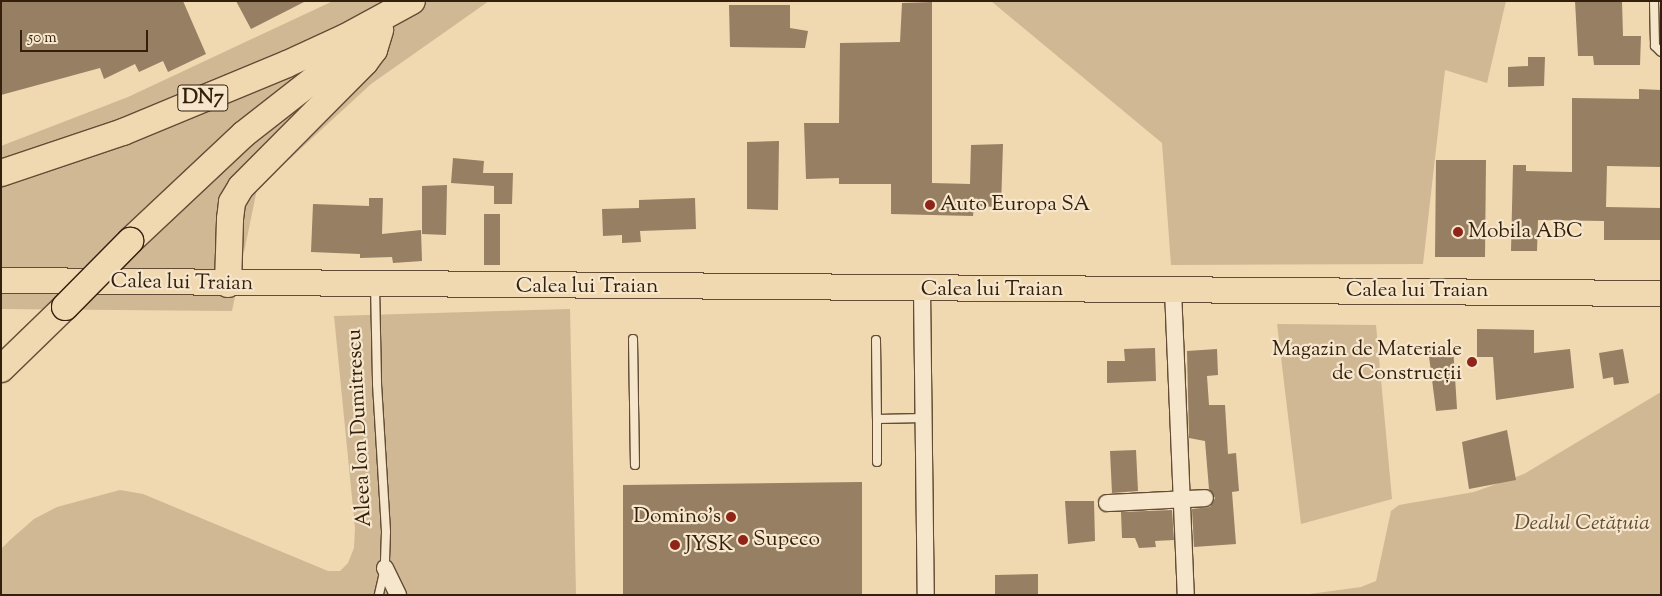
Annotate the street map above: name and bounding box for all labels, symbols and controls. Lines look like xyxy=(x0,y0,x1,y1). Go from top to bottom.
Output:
scale bar xyxy=(22,20,150,52)
text: 50 m xyxy=(28,28,57,49)
road number: DN7 xyxy=(177,80,229,116)
place label: Auto Europa SA xyxy=(940,192,1090,218)
marker: Auto Europa SA xyxy=(924,199,936,211)
place label: Mobila ABC xyxy=(1468,219,1583,245)
marker: Mobila ABC xyxy=(1452,226,1464,238)
street label: Calea lui Traian xyxy=(110,269,254,297)
street label: Calea lui Traian xyxy=(516,274,658,300)
street label: Calea lui Traian xyxy=(921,277,1063,303)
street label: Calea lui Traian xyxy=(1346,278,1488,304)
street label: Aleea Ion Dumitrescu xyxy=(342,328,378,528)
place label: Magazin de Materiale de Construcții xyxy=(1272,337,1462,387)
marker: Magazin de Materiale de Construcții xyxy=(1466,356,1478,368)
place label: Domino's xyxy=(633,504,721,530)
marker: Domino's xyxy=(725,511,737,523)
park label: Dealul Cetățuia xyxy=(1514,511,1650,537)
place label: Supeco xyxy=(753,527,820,553)
place label: JYSK xyxy=(685,532,733,558)
marker: Supeco xyxy=(737,534,749,546)
marker: JYSK xyxy=(669,539,681,551)

